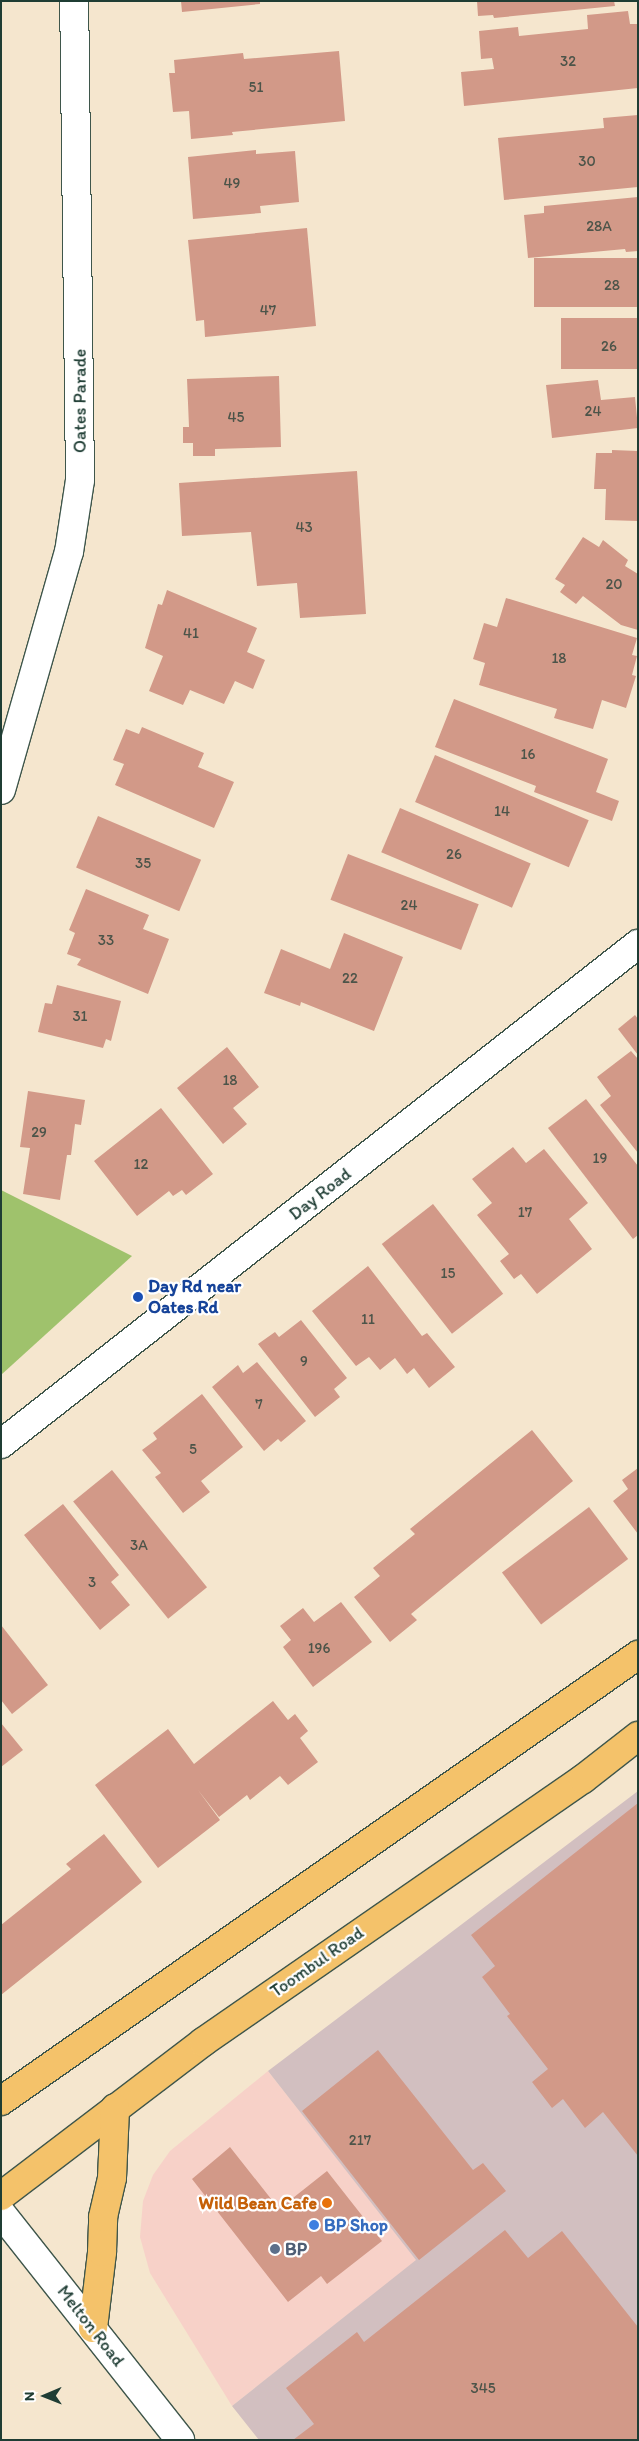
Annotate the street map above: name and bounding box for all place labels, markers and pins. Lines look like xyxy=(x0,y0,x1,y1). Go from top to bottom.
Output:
place label: Day Rd near Oates Rd xyxy=(148,1276,241,1318)
marker: Day Rd near Oates Rd xyxy=(132,1291,144,1303)
place label: Wild Bean Cafe xyxy=(199,2192,317,2214)
marker: Wild Bean Cafe xyxy=(321,2197,333,2209)
place label: BP Shop xyxy=(324,2214,388,2236)
marker: BP Shop xyxy=(308,2219,320,2231)
place label: BP xyxy=(285,2238,307,2260)
marker: BP xyxy=(269,2243,281,2255)

